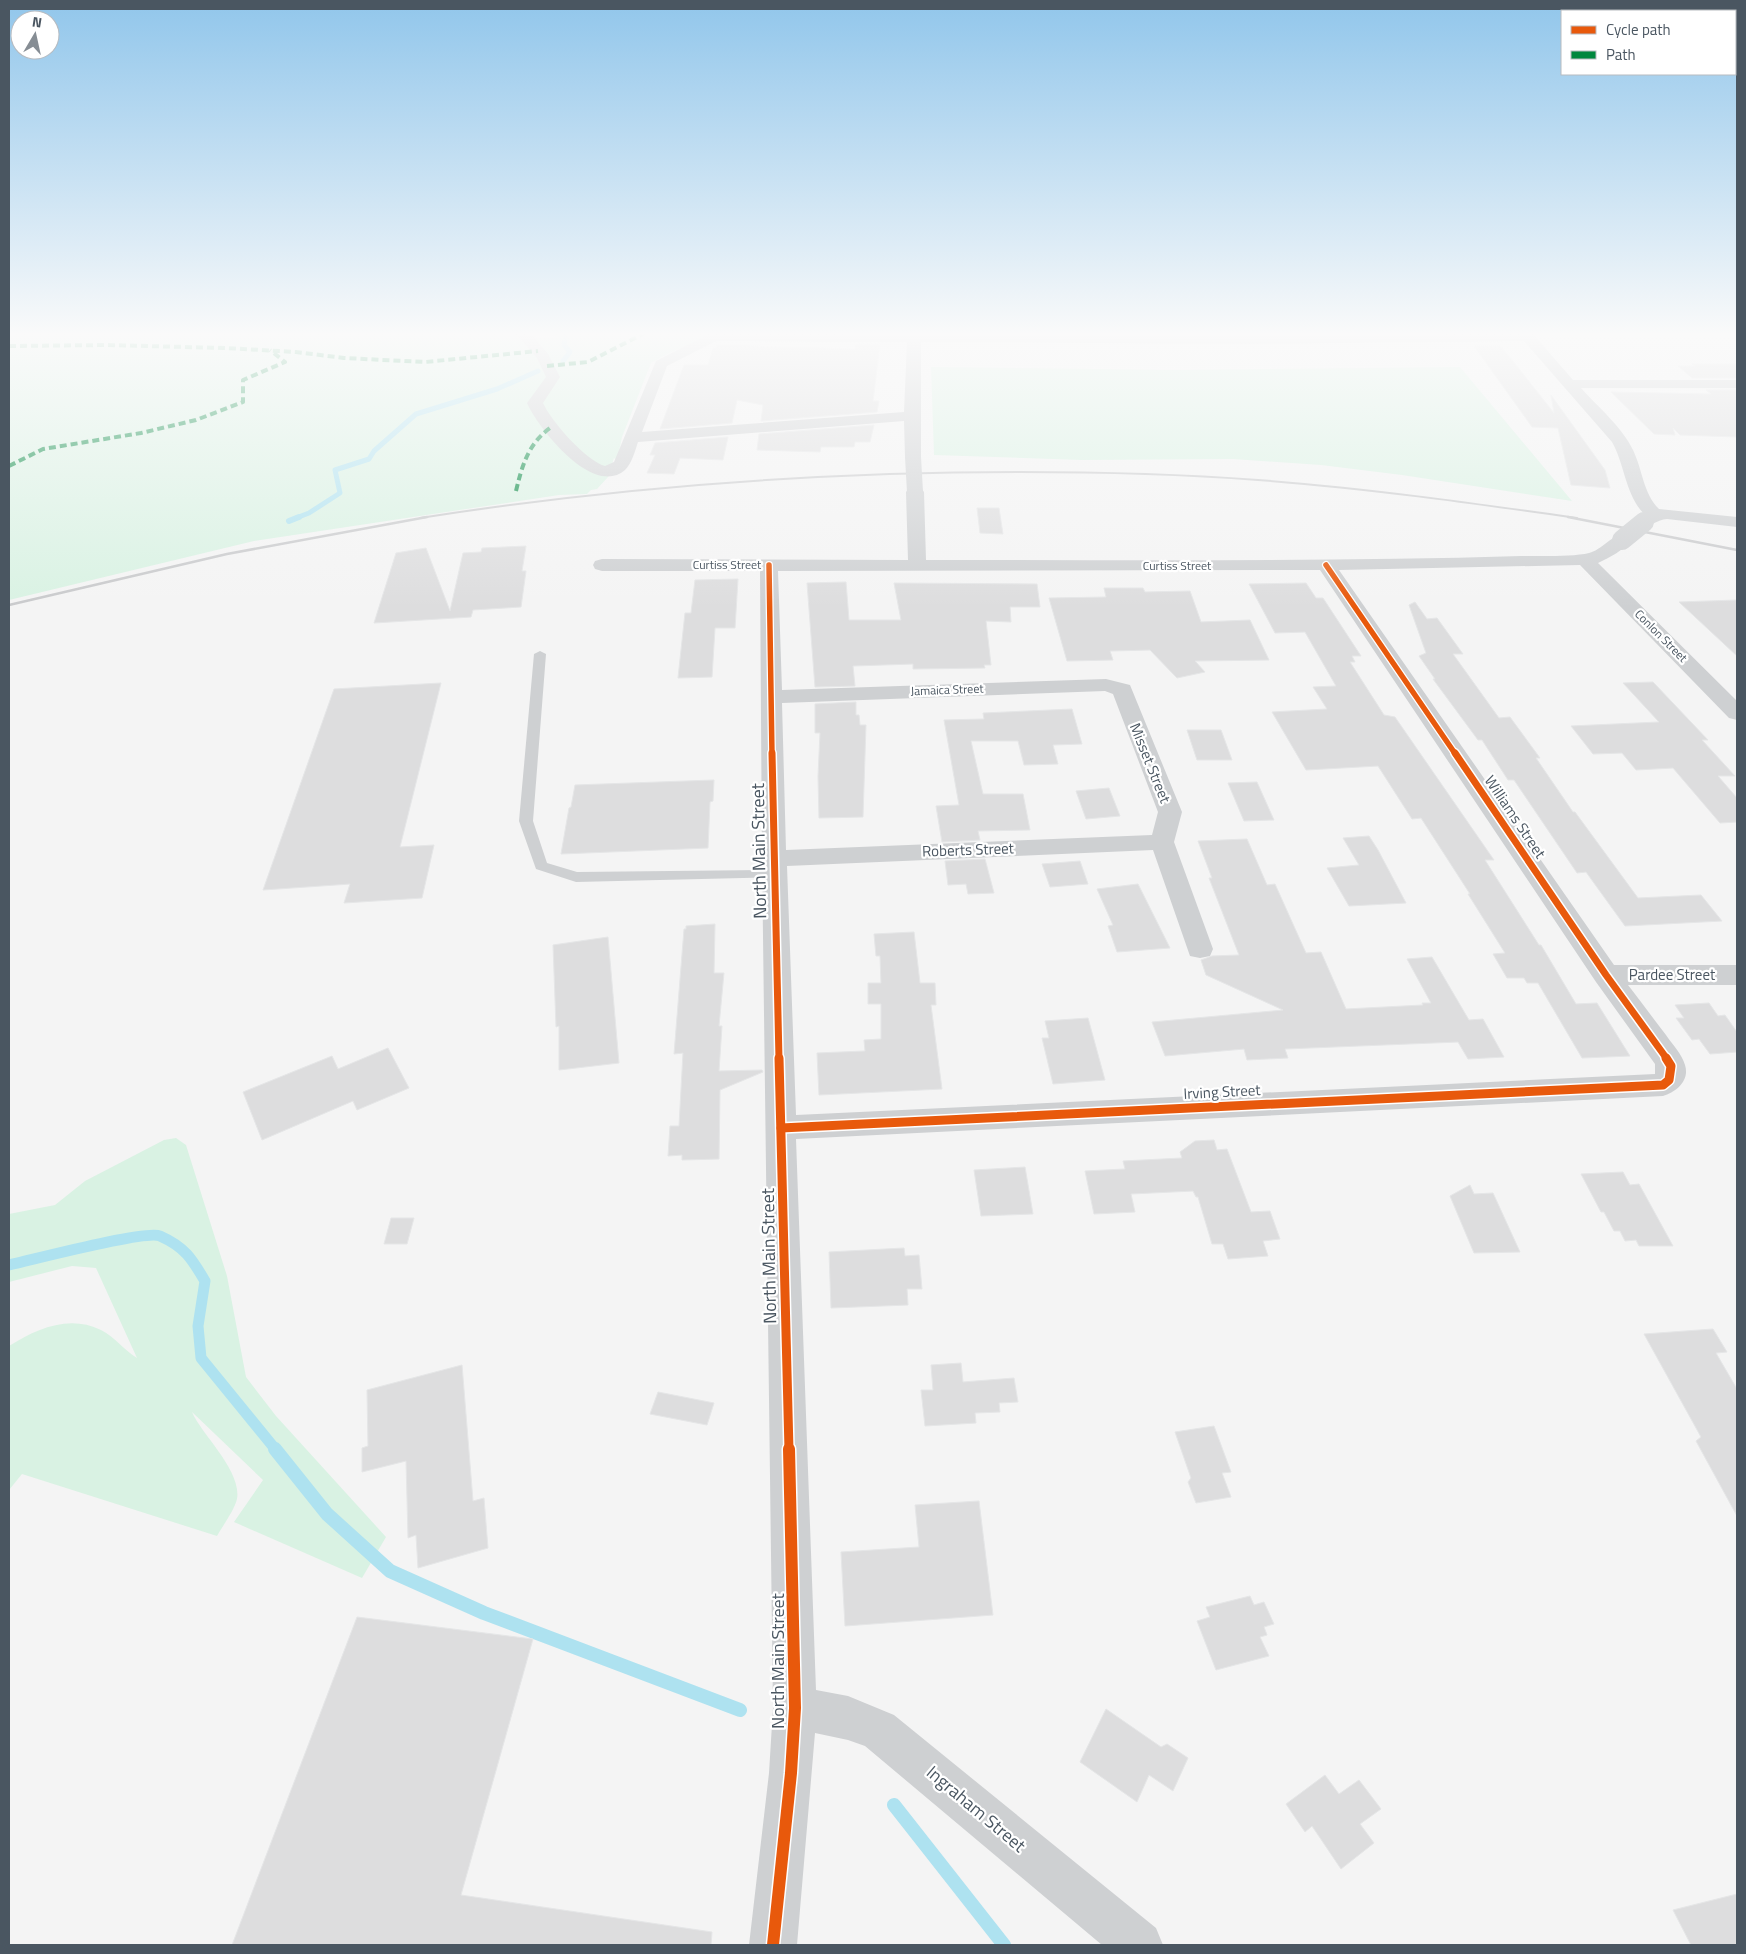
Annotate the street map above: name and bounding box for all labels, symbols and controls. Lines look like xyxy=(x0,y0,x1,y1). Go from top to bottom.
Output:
north arrow xyxy=(10,10,60,60)
legend xyxy=(1561,10,1736,75)
text: N xyxy=(31,11,44,33)
text: Cycle path xyxy=(1606,18,1671,41)
text: Path xyxy=(1606,43,1636,66)
street label: Curtiss Street xyxy=(693,555,762,574)
street label: Curtiss Street xyxy=(1143,556,1212,575)
street label: Conlon Street xyxy=(1630,605,1693,667)
street label: Jamaica Street xyxy=(910,679,985,700)
street label: Misset Street xyxy=(1124,719,1177,807)
street label: Williams Street xyxy=(1479,771,1552,863)
street label: North Main Street xyxy=(744,782,773,919)
street label: Roberts Street xyxy=(922,836,1015,863)
street label: Pardee Street xyxy=(1629,963,1716,986)
street label: Irving Street xyxy=(1183,1078,1262,1105)
street label: North Main Street xyxy=(754,1187,783,1324)
street label: North Main Street xyxy=(764,1592,791,1729)
street label: Ingraham Street xyxy=(921,1759,1033,1859)

